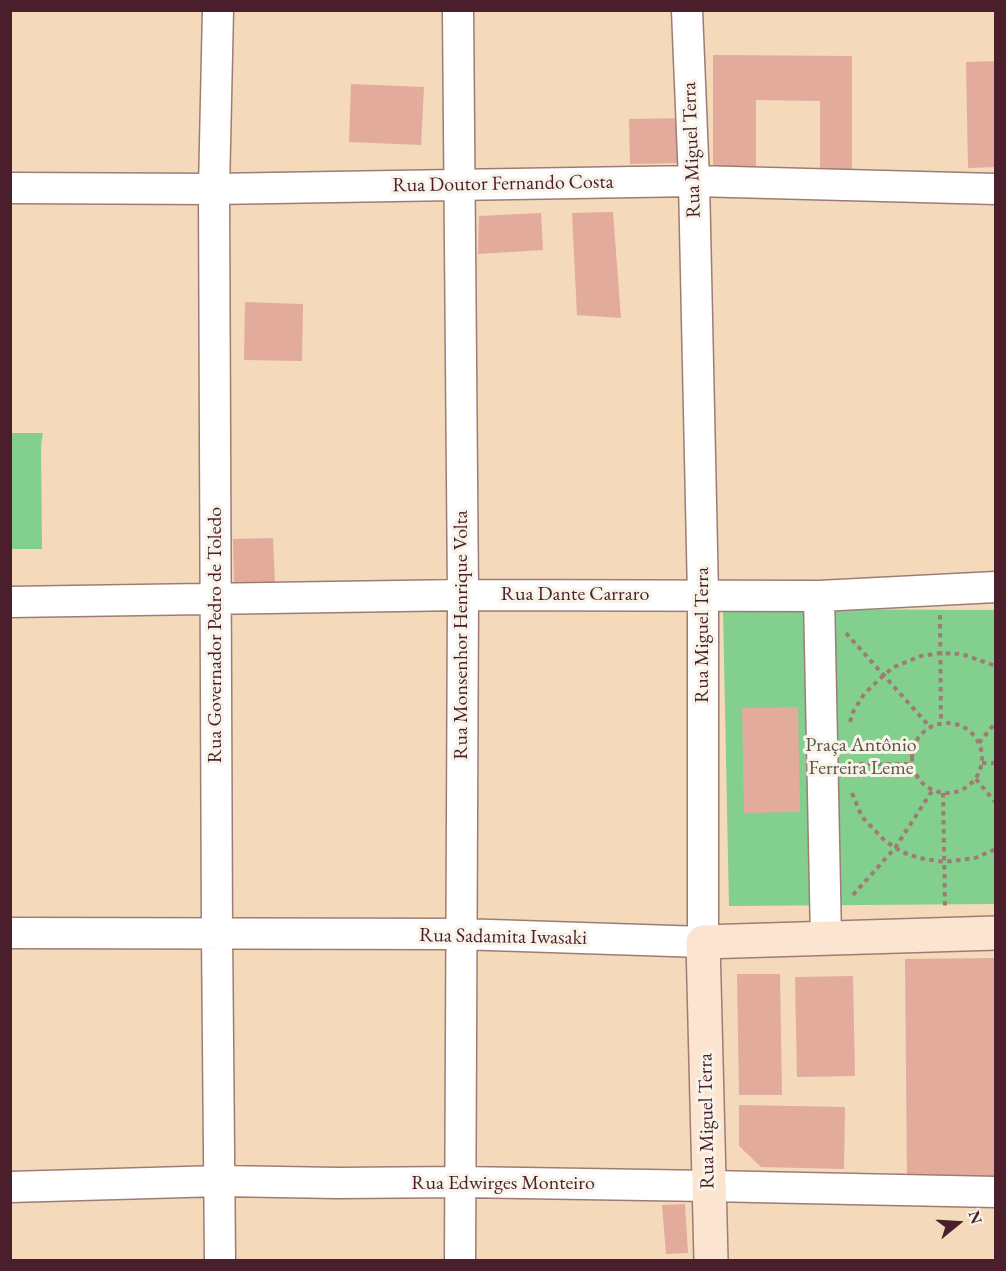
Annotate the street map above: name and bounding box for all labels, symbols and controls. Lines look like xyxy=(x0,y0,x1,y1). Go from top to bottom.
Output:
street label: Rua Miguel Terra xyxy=(678,82,706,218)
street label: Rua Doutor Fernando Costa xyxy=(392,170,614,198)
street label: Rua Governador Pedro de Toledo xyxy=(204,507,228,763)
street label: Rua Monsenhor Henrique Volta xyxy=(450,510,474,760)
street label: Rua Miguel Terra xyxy=(691,567,715,703)
street label: Rua Dante Carraro xyxy=(501,583,649,607)
park label: Praça Antônio Ferreira Leme xyxy=(805,734,917,781)
street label: Rua Sadamita Iwasaki xyxy=(419,924,587,950)
street label: Rua Miguel Terra xyxy=(694,1053,720,1189)
street label: Rua Edwirges Monteiro xyxy=(411,1172,595,1196)
north arrow xyxy=(928,1193,988,1253)
text: N xyxy=(964,1208,988,1227)

